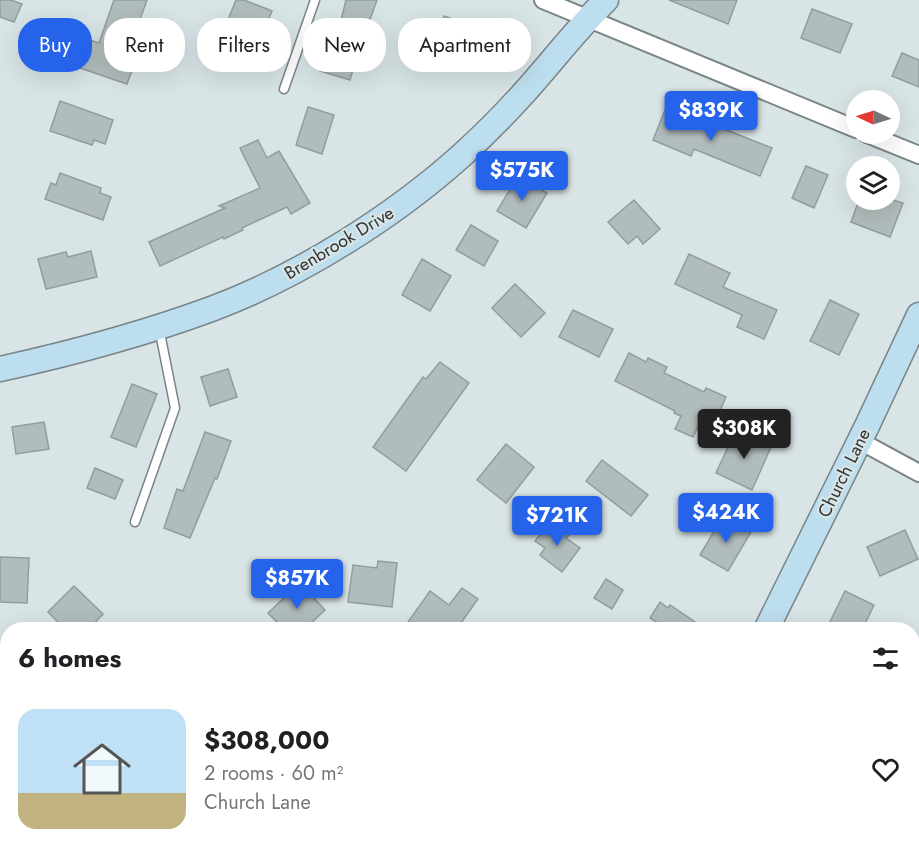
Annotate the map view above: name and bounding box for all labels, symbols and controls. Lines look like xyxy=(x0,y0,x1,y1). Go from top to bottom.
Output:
chip: Buy xyxy=(18,18,92,72)
chip: Rent xyxy=(104,18,185,72)
chip: Filters xyxy=(197,18,291,72)
chip: New xyxy=(303,18,386,72)
chip: Apartment xyxy=(398,18,531,72)
north arrow xyxy=(846,90,900,144)
map controls xyxy=(846,90,900,210)
pin: $839K xyxy=(669,91,753,142)
text: $839K xyxy=(679,96,743,125)
pin: $575K xyxy=(480,151,564,202)
text: $575K xyxy=(490,156,554,185)
button: layers xyxy=(846,156,900,210)
street label: Brenbrook Drive xyxy=(279,200,399,286)
pin: $308K xyxy=(702,409,786,460)
text: $308K xyxy=(712,414,776,443)
street label: Church Lane xyxy=(811,424,877,522)
pin: $424K xyxy=(684,493,768,544)
pin: $721K xyxy=(515,496,599,547)
text: $424K xyxy=(692,498,760,527)
text: $721K xyxy=(526,501,588,530)
pin: $857K xyxy=(255,559,339,610)
text: $857K xyxy=(265,564,329,593)
text: 6 homes xyxy=(18,639,121,677)
icon: filters xyxy=(869,642,902,675)
text: $308,000 xyxy=(204,721,330,759)
icon: home xyxy=(66,733,138,805)
icon: heart xyxy=(869,753,902,786)
text: 2 rooms · 60 m² xyxy=(204,759,343,788)
text: Church Lane xyxy=(204,788,311,817)

